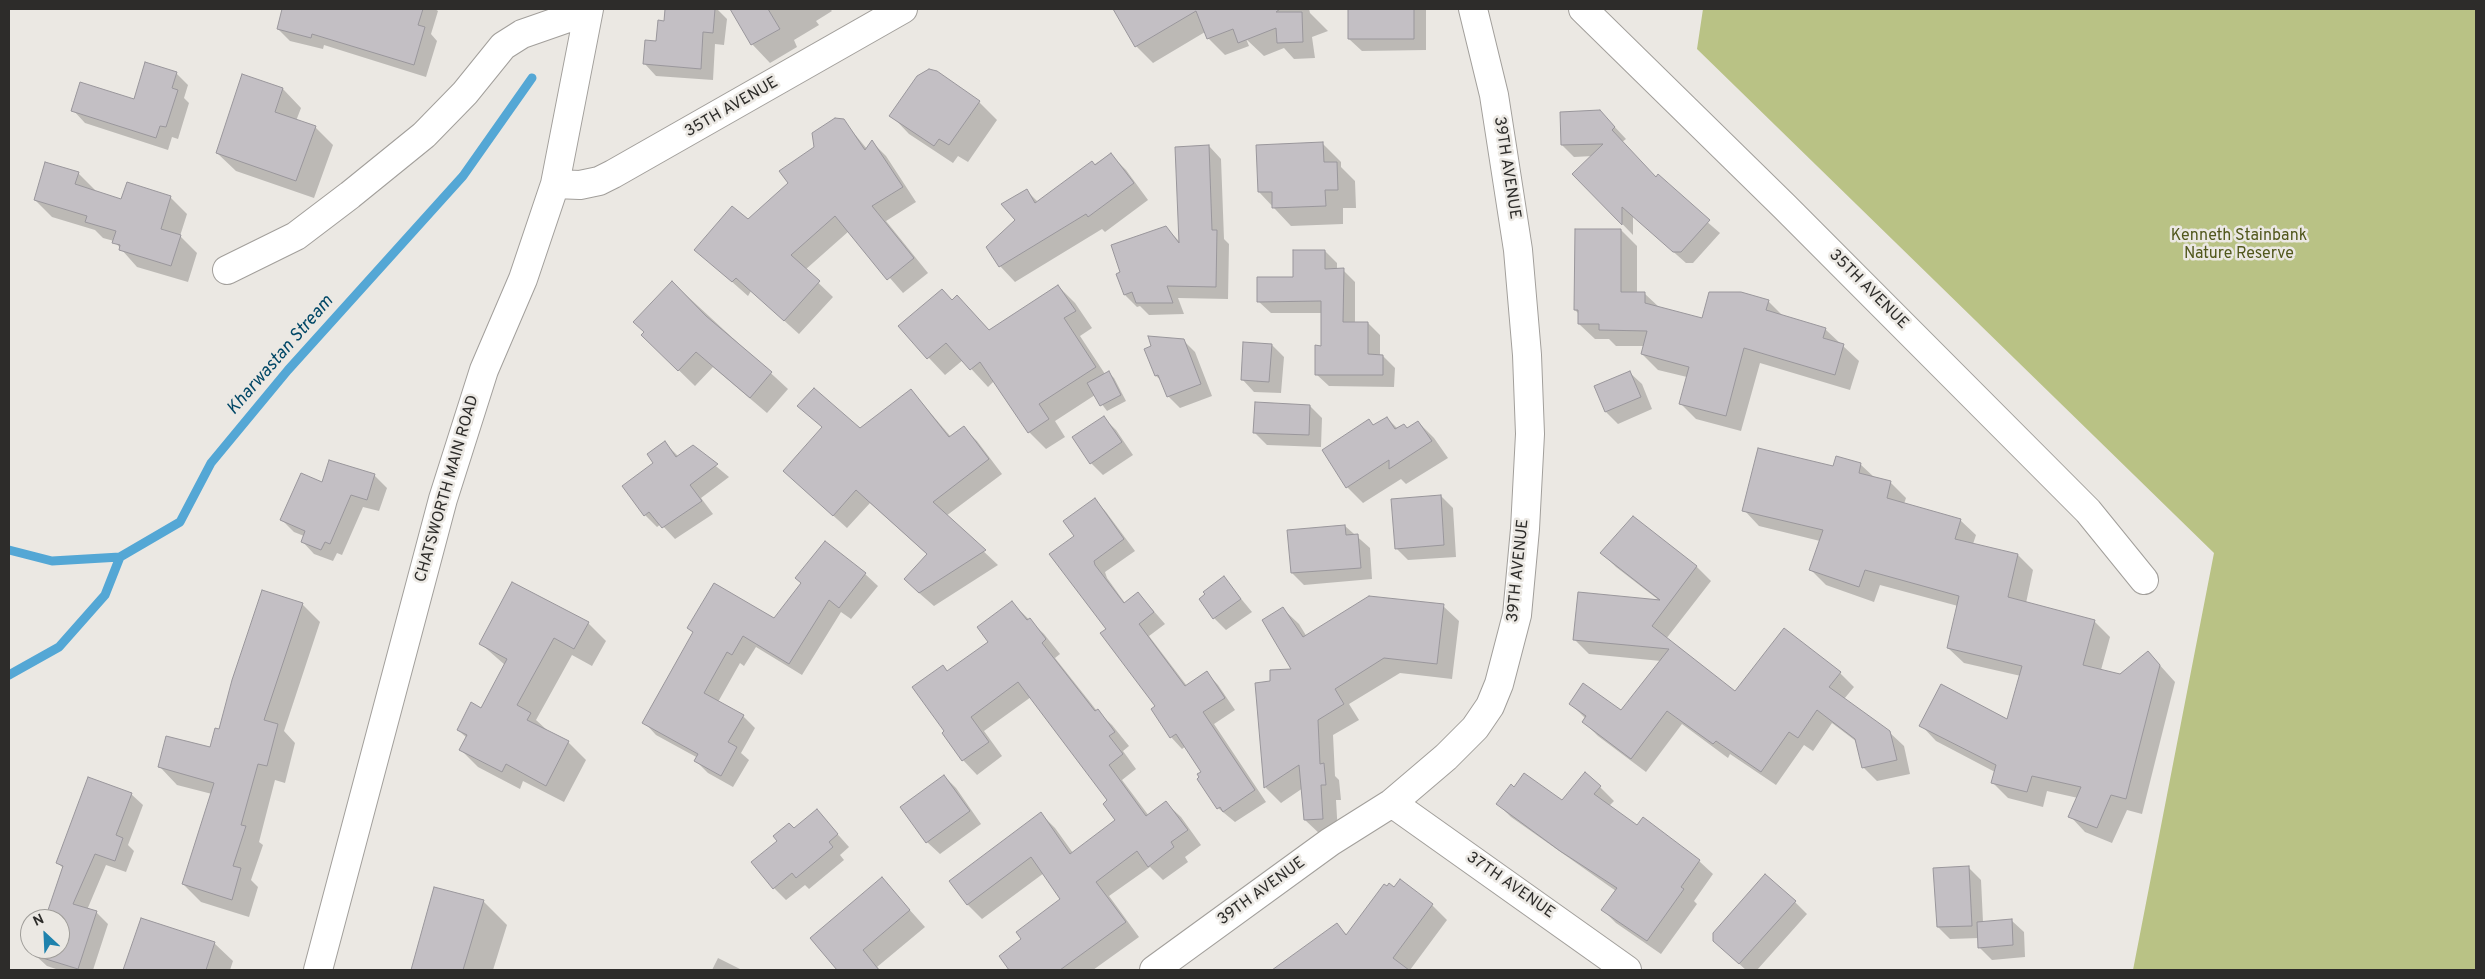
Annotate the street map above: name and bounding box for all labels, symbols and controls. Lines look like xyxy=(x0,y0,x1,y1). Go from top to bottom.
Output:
street label: 35TH AVENUE xyxy=(682,74,782,142)
street label: 39TH AVENUE xyxy=(1488,115,1524,221)
park label: Kenneth Stainbank Nature Reserve xyxy=(2171,227,2307,265)
street label: 35TH AVENUE xyxy=(1824,246,1912,334)
water label: Kharwastan Stream xyxy=(223,292,339,420)
street label: CHATSWORTH MAIN ROAD xyxy=(412,393,484,585)
street label: 39TH AVENUE xyxy=(1504,518,1534,624)
street label: 37TH AVENUE xyxy=(1462,848,1558,924)
street label: 39TH AVENUE xyxy=(1214,854,1310,930)
north arrow xyxy=(20,909,70,959)
text: N xyxy=(31,911,47,931)

